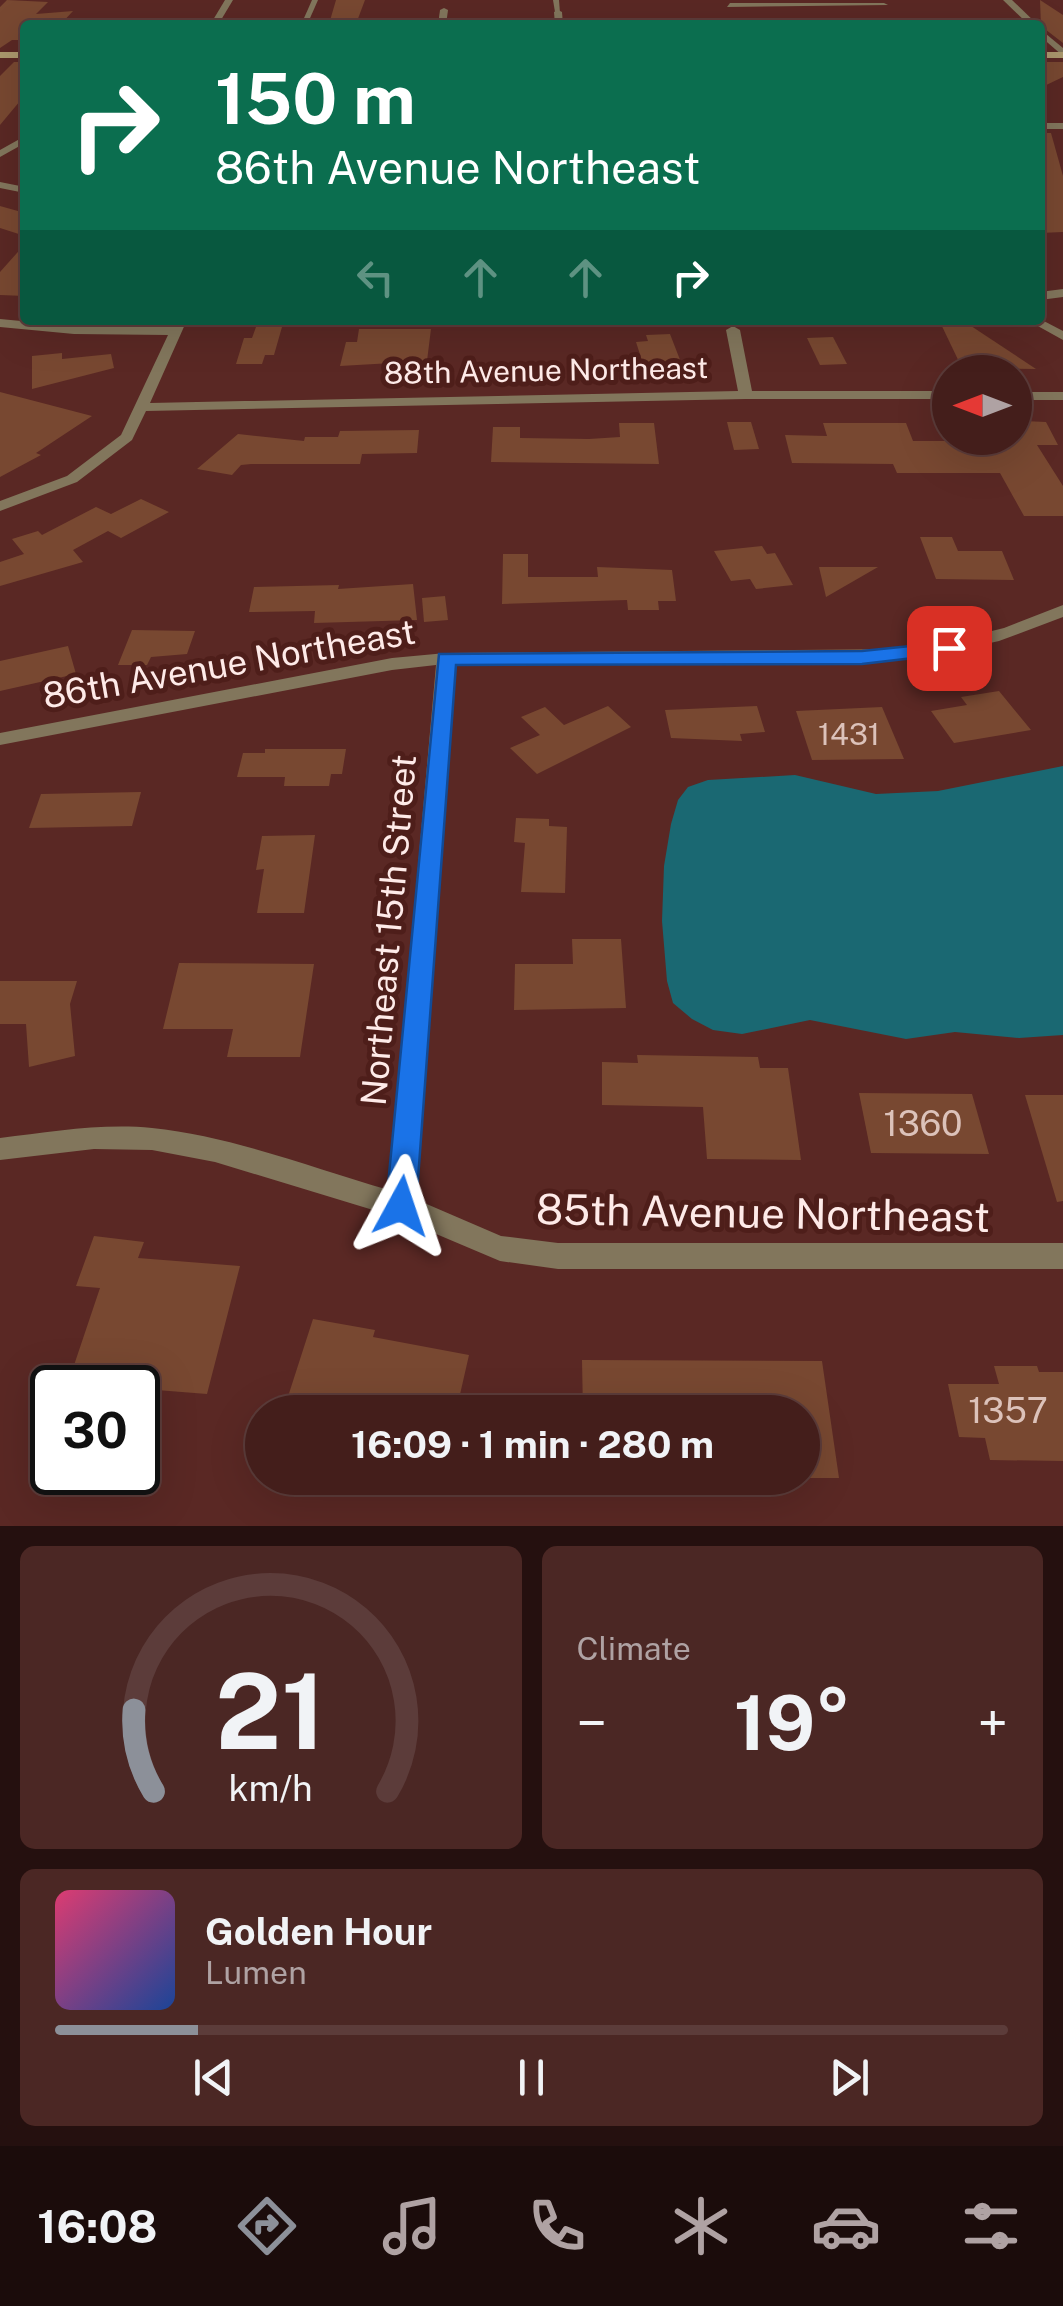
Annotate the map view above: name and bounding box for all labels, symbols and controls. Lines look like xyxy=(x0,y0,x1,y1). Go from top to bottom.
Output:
text: 150 m xyxy=(215,57,416,140)
icon: right xyxy=(50,60,180,190)
text: 86th Avenue Northeast xyxy=(215,141,701,194)
icon: left xyxy=(348,250,403,305)
icon: ahead xyxy=(453,250,508,305)
icon: ahead xyxy=(558,250,613,305)
icon: right xyxy=(663,250,718,305)
street label: 88th Avenue Northeast xyxy=(383,349,708,391)
north arrow xyxy=(932,355,1032,455)
map controls xyxy=(932,355,1032,455)
pin xyxy=(907,606,992,691)
street label: 86th Avenue Northeast xyxy=(39,611,418,716)
icon: arrive xyxy=(922,621,977,676)
house number: 1431 xyxy=(818,716,880,752)
street label: Northeast 15th Street xyxy=(353,753,424,1107)
house number: 1360 xyxy=(883,1103,963,1144)
position arrow xyxy=(349,1154,453,1258)
street label: 85th Avenue Northeast xyxy=(536,1184,990,1241)
speed limit sign: 30 xyxy=(30,1365,160,1495)
house number: 1357 xyxy=(968,1390,1048,1431)
text: 16:09 · 1 min · 280 m xyxy=(351,1422,714,1467)
text: Climate xyxy=(577,1630,691,1667)
text: 21 xyxy=(215,1650,326,1772)
text: 19° xyxy=(734,1679,851,1767)
text: − xyxy=(577,1691,607,1755)
text: + xyxy=(977,1691,1008,1755)
text: km/h xyxy=(229,1767,313,1809)
text: Golden Hour xyxy=(205,1909,432,1954)
text: Lumen xyxy=(205,1954,307,1991)
icon: previous xyxy=(186,2050,241,2105)
icon: pause xyxy=(504,2050,559,2105)
icon: next xyxy=(822,2050,877,2105)
icon: directions xyxy=(232,2191,302,2261)
icon: music xyxy=(377,2191,447,2261)
icon: phone xyxy=(522,2191,592,2261)
icon: climate xyxy=(666,2191,736,2261)
icon: car xyxy=(811,2191,881,2261)
icon: filters xyxy=(956,2191,1026,2261)
text: 16:08 xyxy=(37,2200,158,2253)

